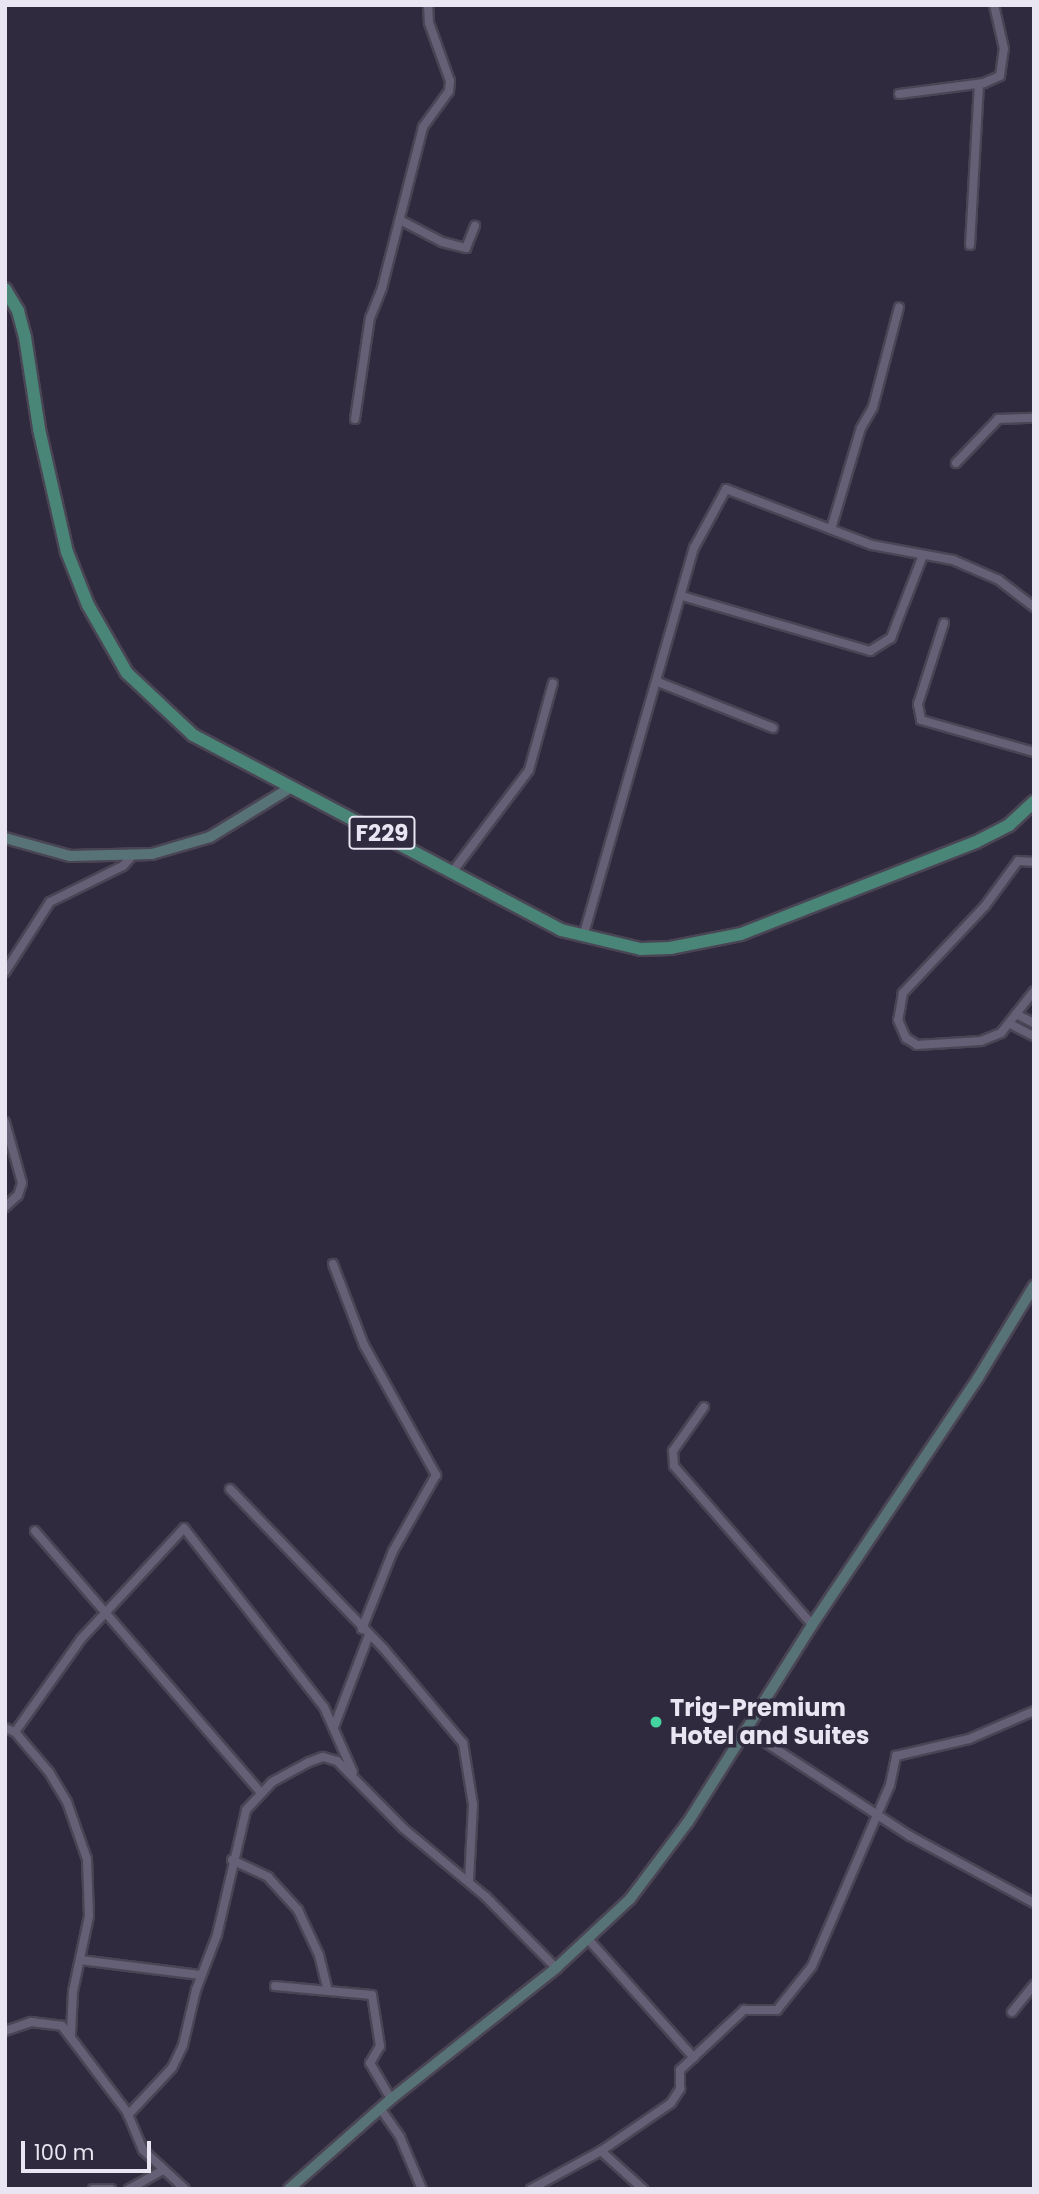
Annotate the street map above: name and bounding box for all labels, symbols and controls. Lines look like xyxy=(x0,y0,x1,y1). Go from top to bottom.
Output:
road number: F229 xyxy=(347,814,417,852)
place label: Trig-Premium Hotel and Suites xyxy=(670,1694,869,1750)
marker: Trig-Premium Hotel and Suites xyxy=(648,1714,664,1730)
scale bar xyxy=(24,2128,154,2172)
text: 100 m xyxy=(34,2138,94,2167)

